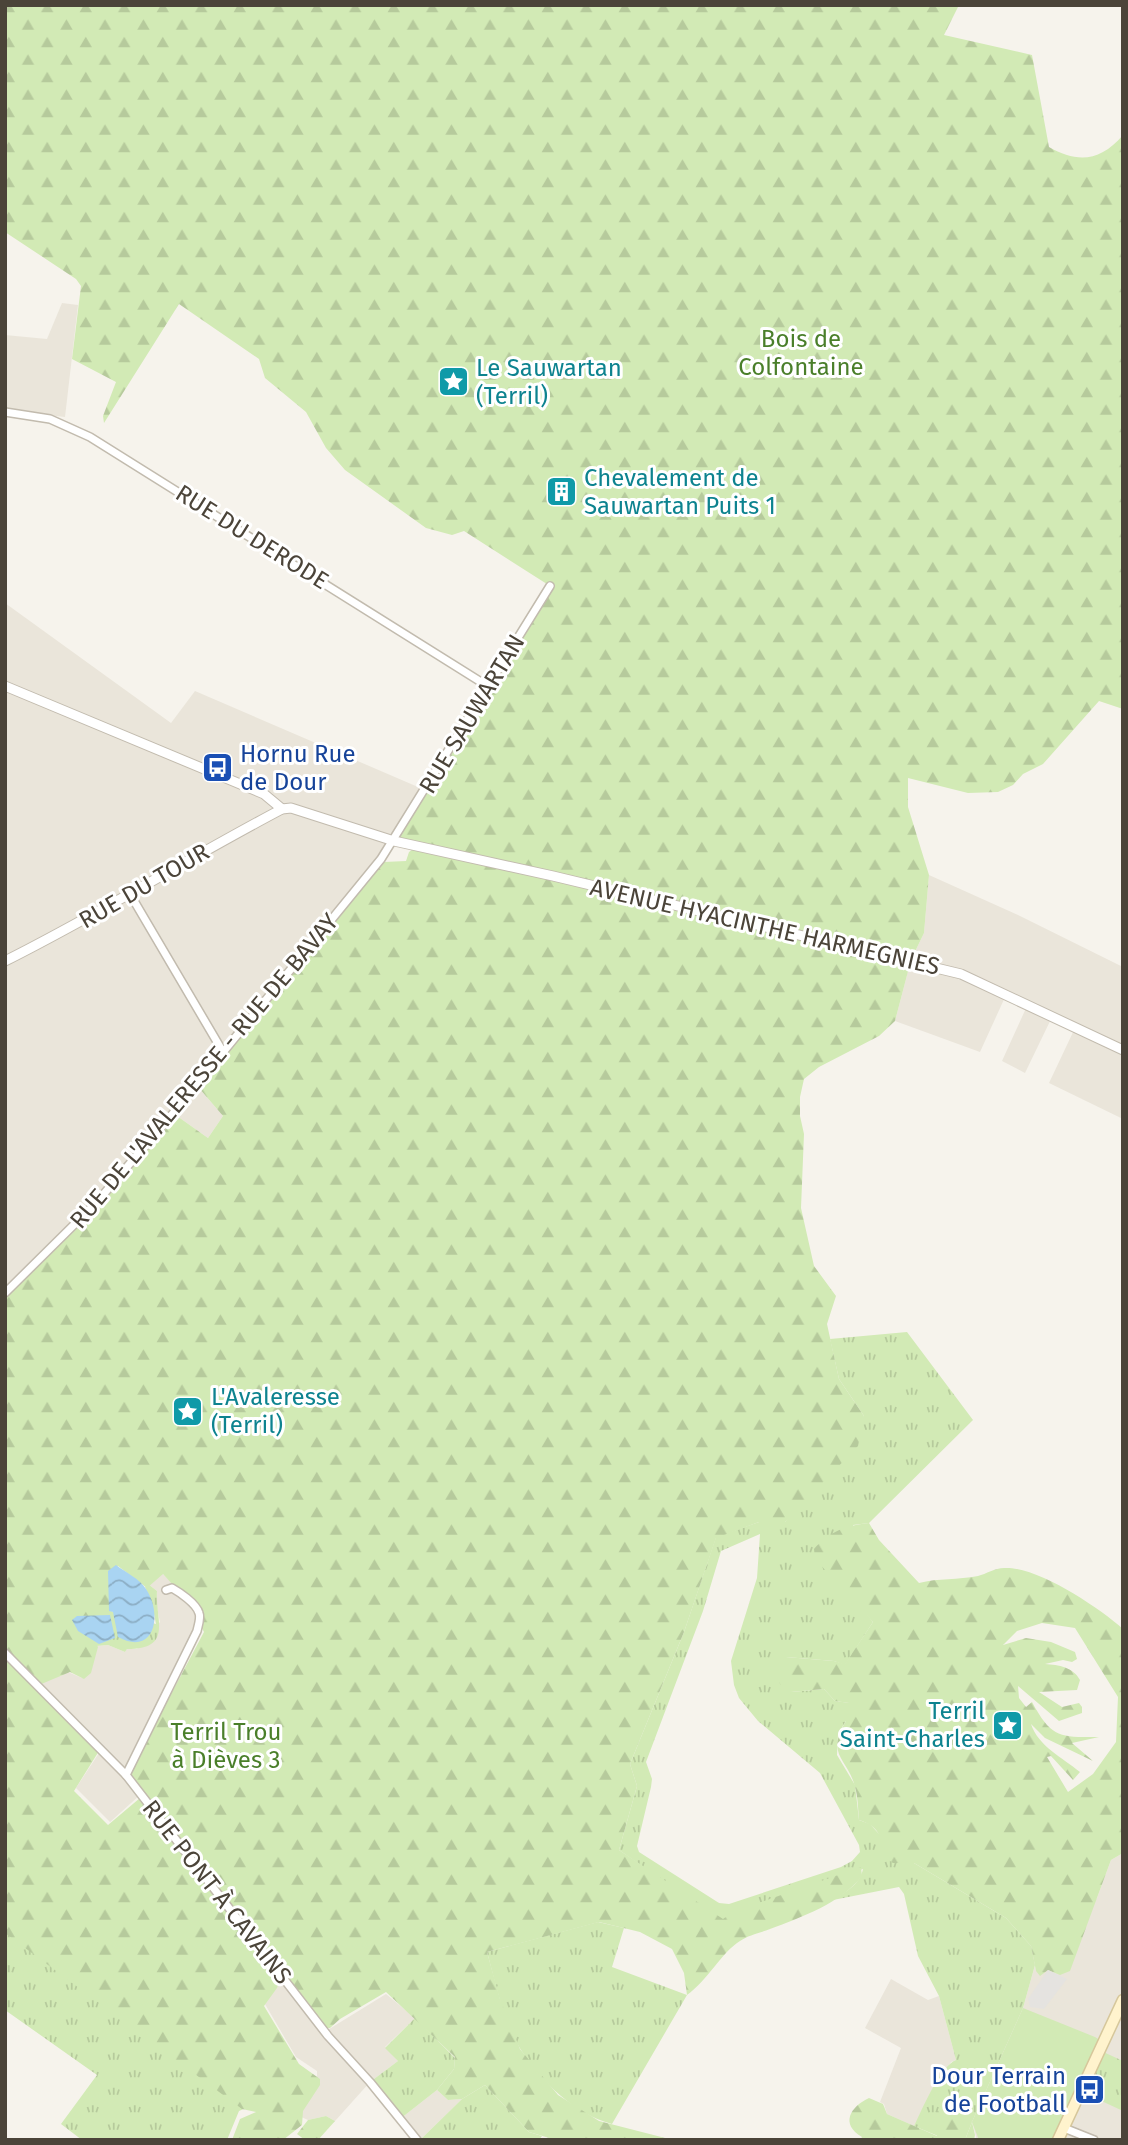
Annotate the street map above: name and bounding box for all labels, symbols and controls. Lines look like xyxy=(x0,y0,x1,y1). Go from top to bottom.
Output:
park label: Bois de Colfontaine xyxy=(738,325,864,381)
place label: Le Sauwartan (Terril) xyxy=(476,354,622,410)
place icon: Le Sauwartan (Terril) xyxy=(436,365,470,399)
place label: Chevalement de Sauwartan Puits 1 xyxy=(584,464,776,520)
building icon: Chevalement de Sauwartan Puits 1 xyxy=(544,475,578,509)
street label: RUE DU DERODE xyxy=(171,479,333,595)
street label: RUE SAUWARTAN xyxy=(413,629,531,799)
place label: Hornu Rue de Dour xyxy=(240,740,356,796)
bus stop icon: Hornu Rue de Dour xyxy=(200,751,234,785)
street label: RUE DU TOUR xyxy=(74,837,214,935)
street label: AVENUE HYACINTHE HARMEGNIES xyxy=(587,873,943,981)
street label: RUE DE L'AVALERESSE - RUE DE BAVAY xyxy=(64,907,344,1234)
place label: L'Avaleresse (Terril) xyxy=(211,1383,340,1439)
place icon: L'Avaleresse (Terril) xyxy=(171,1394,205,1428)
place label: Terril Saint-Charles xyxy=(840,1697,985,1753)
place icon: Terril Saint-Charles xyxy=(991,1708,1025,1742)
park label: Terril Trou à Dièves 3 xyxy=(170,1718,282,1774)
street label: RUE PONT À CAVAINS xyxy=(137,1794,298,1989)
place label: Dour Terrain de Football xyxy=(931,2062,1066,2118)
bus stop icon: Dour Terrain de Football xyxy=(1072,2073,1106,2107)

